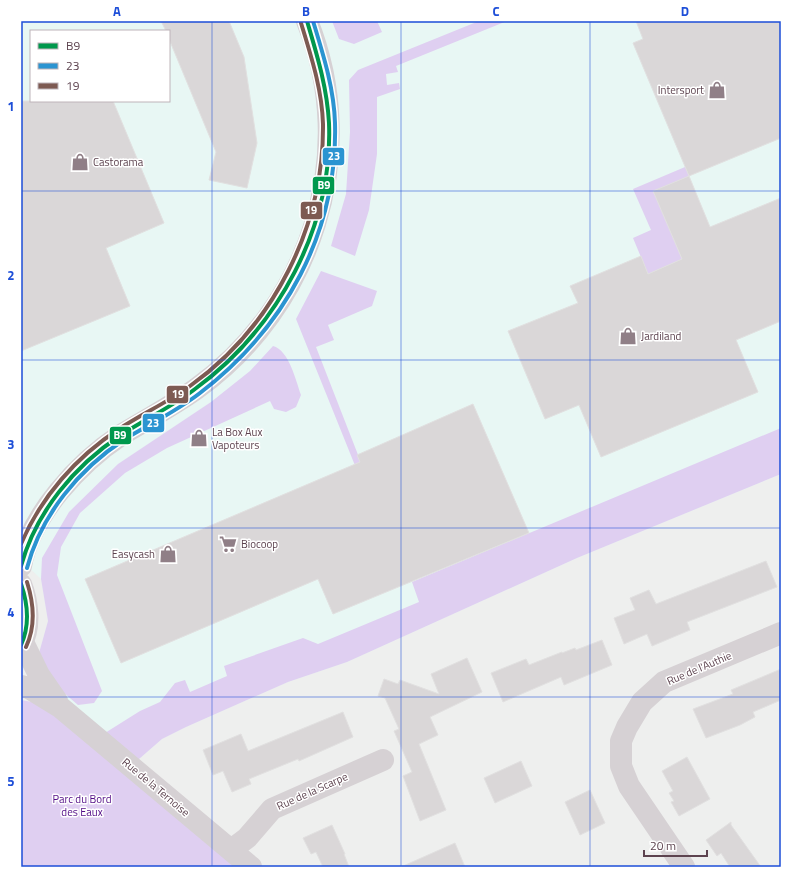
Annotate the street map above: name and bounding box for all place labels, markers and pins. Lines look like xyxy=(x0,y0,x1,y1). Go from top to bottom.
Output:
shop icon: Intersport xyxy=(707,80,727,100)
place label: Intersport xyxy=(658,82,704,98)
shop icon: Castorama xyxy=(70,152,90,172)
place label: Castorama xyxy=(93,154,144,170)
shop icon: Jardiland xyxy=(618,326,638,346)
place label: Jardiland xyxy=(641,328,682,344)
place label: La Box Aux Vapoteurs xyxy=(212,424,262,453)
shop icon: La Box Aux Vapoteurs xyxy=(189,428,209,448)
supermarket icon: Biocoop xyxy=(218,534,238,554)
place label: Biocoop xyxy=(241,536,278,552)
shop icon: Easycash xyxy=(158,544,178,564)
place label: Easycash xyxy=(112,546,155,562)

